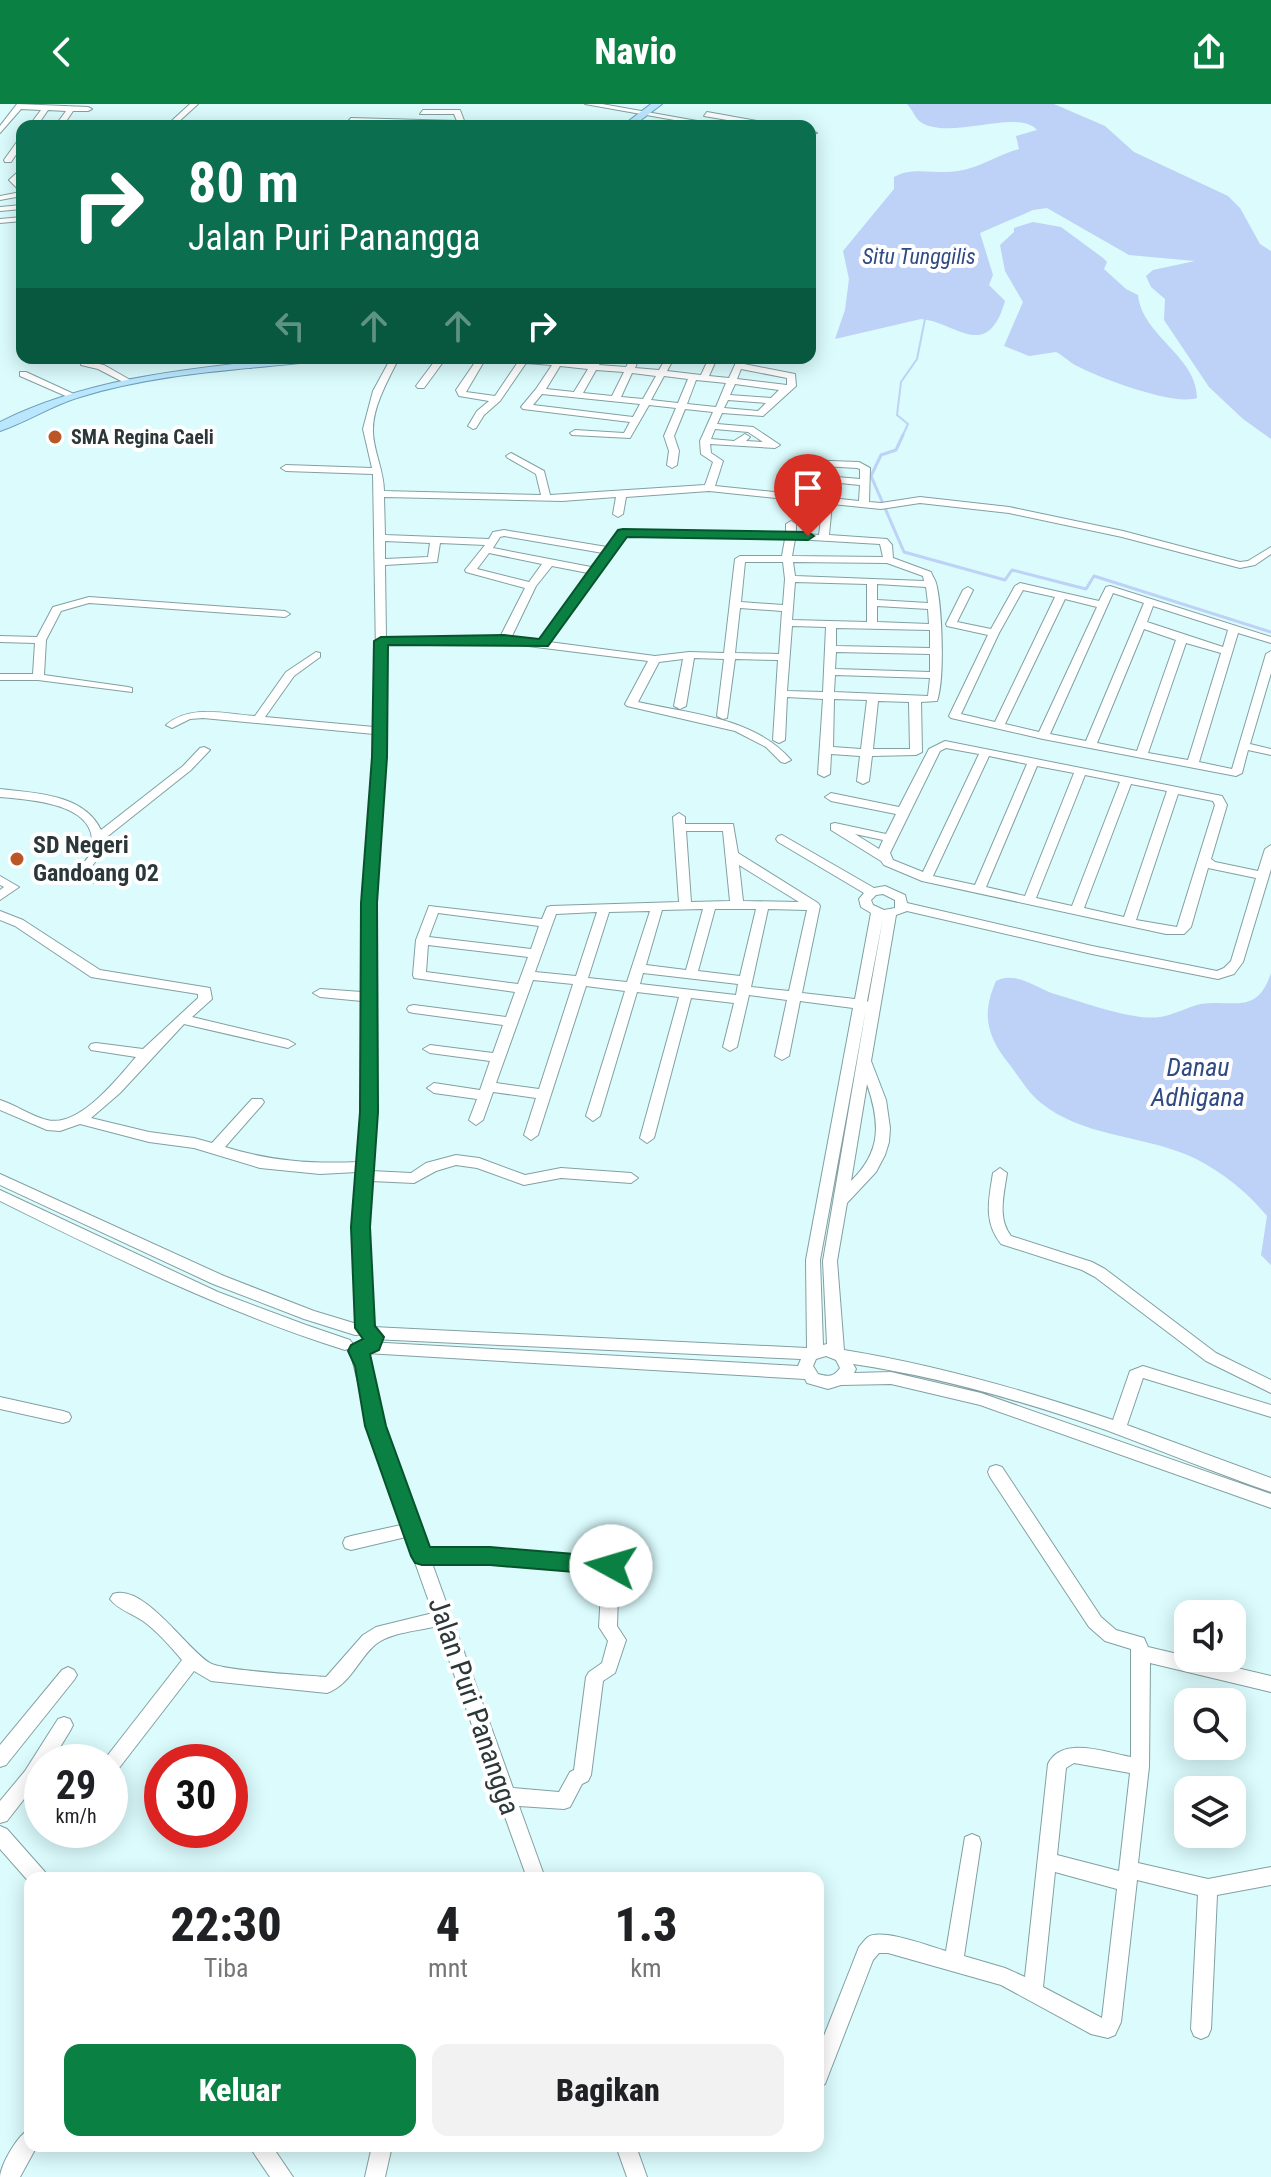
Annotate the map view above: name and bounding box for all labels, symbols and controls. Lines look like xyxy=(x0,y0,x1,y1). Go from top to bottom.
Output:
icon: back xyxy=(40,30,84,74)
icon: share xyxy=(1187,30,1231,74)
text: Navio xyxy=(594,31,677,73)
text: 80 m xyxy=(188,150,299,216)
icon: right xyxy=(56,152,160,256)
text: Jalan Puri Panangga xyxy=(188,217,481,259)
water label: Situ Tunggilis xyxy=(862,244,976,269)
icon: left xyxy=(268,304,312,348)
icon: ahead xyxy=(352,304,396,348)
icon: ahead xyxy=(436,304,480,348)
icon: right xyxy=(520,304,564,348)
place label: SMA Regina Caeli xyxy=(71,425,214,449)
marker: SMA Regina Caeli xyxy=(46,428,64,446)
pin xyxy=(774,454,842,536)
icon: arrive xyxy=(786,466,830,510)
place label: SD Negeri Gandoang 02 xyxy=(33,831,159,887)
marker: SD Negeri Gandoang 02 xyxy=(8,850,26,868)
water label: Danau Adhigana xyxy=(1150,1052,1245,1112)
position arrow xyxy=(569,1524,653,1608)
street label: Jalan Puri Panangga xyxy=(421,1593,527,1819)
map controls xyxy=(1174,1600,1246,1848)
button: sound xyxy=(1174,1600,1246,1672)
button: search xyxy=(1174,1688,1246,1760)
speed limit sign: 30 xyxy=(144,1744,248,1848)
text: 29 xyxy=(56,1762,96,1809)
button: layers xyxy=(1174,1776,1246,1848)
text: km/h xyxy=(55,1804,97,1828)
text: 22:30 xyxy=(170,1896,282,1953)
text: 4 xyxy=(436,1896,460,1953)
text: 1.3 xyxy=(614,1896,678,1953)
text: Tiba xyxy=(204,1953,248,1983)
text: mnt xyxy=(428,1953,468,1983)
text: km xyxy=(630,1953,662,1983)
button: Keluar xyxy=(64,2044,416,2136)
button: Bagikan xyxy=(432,2044,784,2136)

